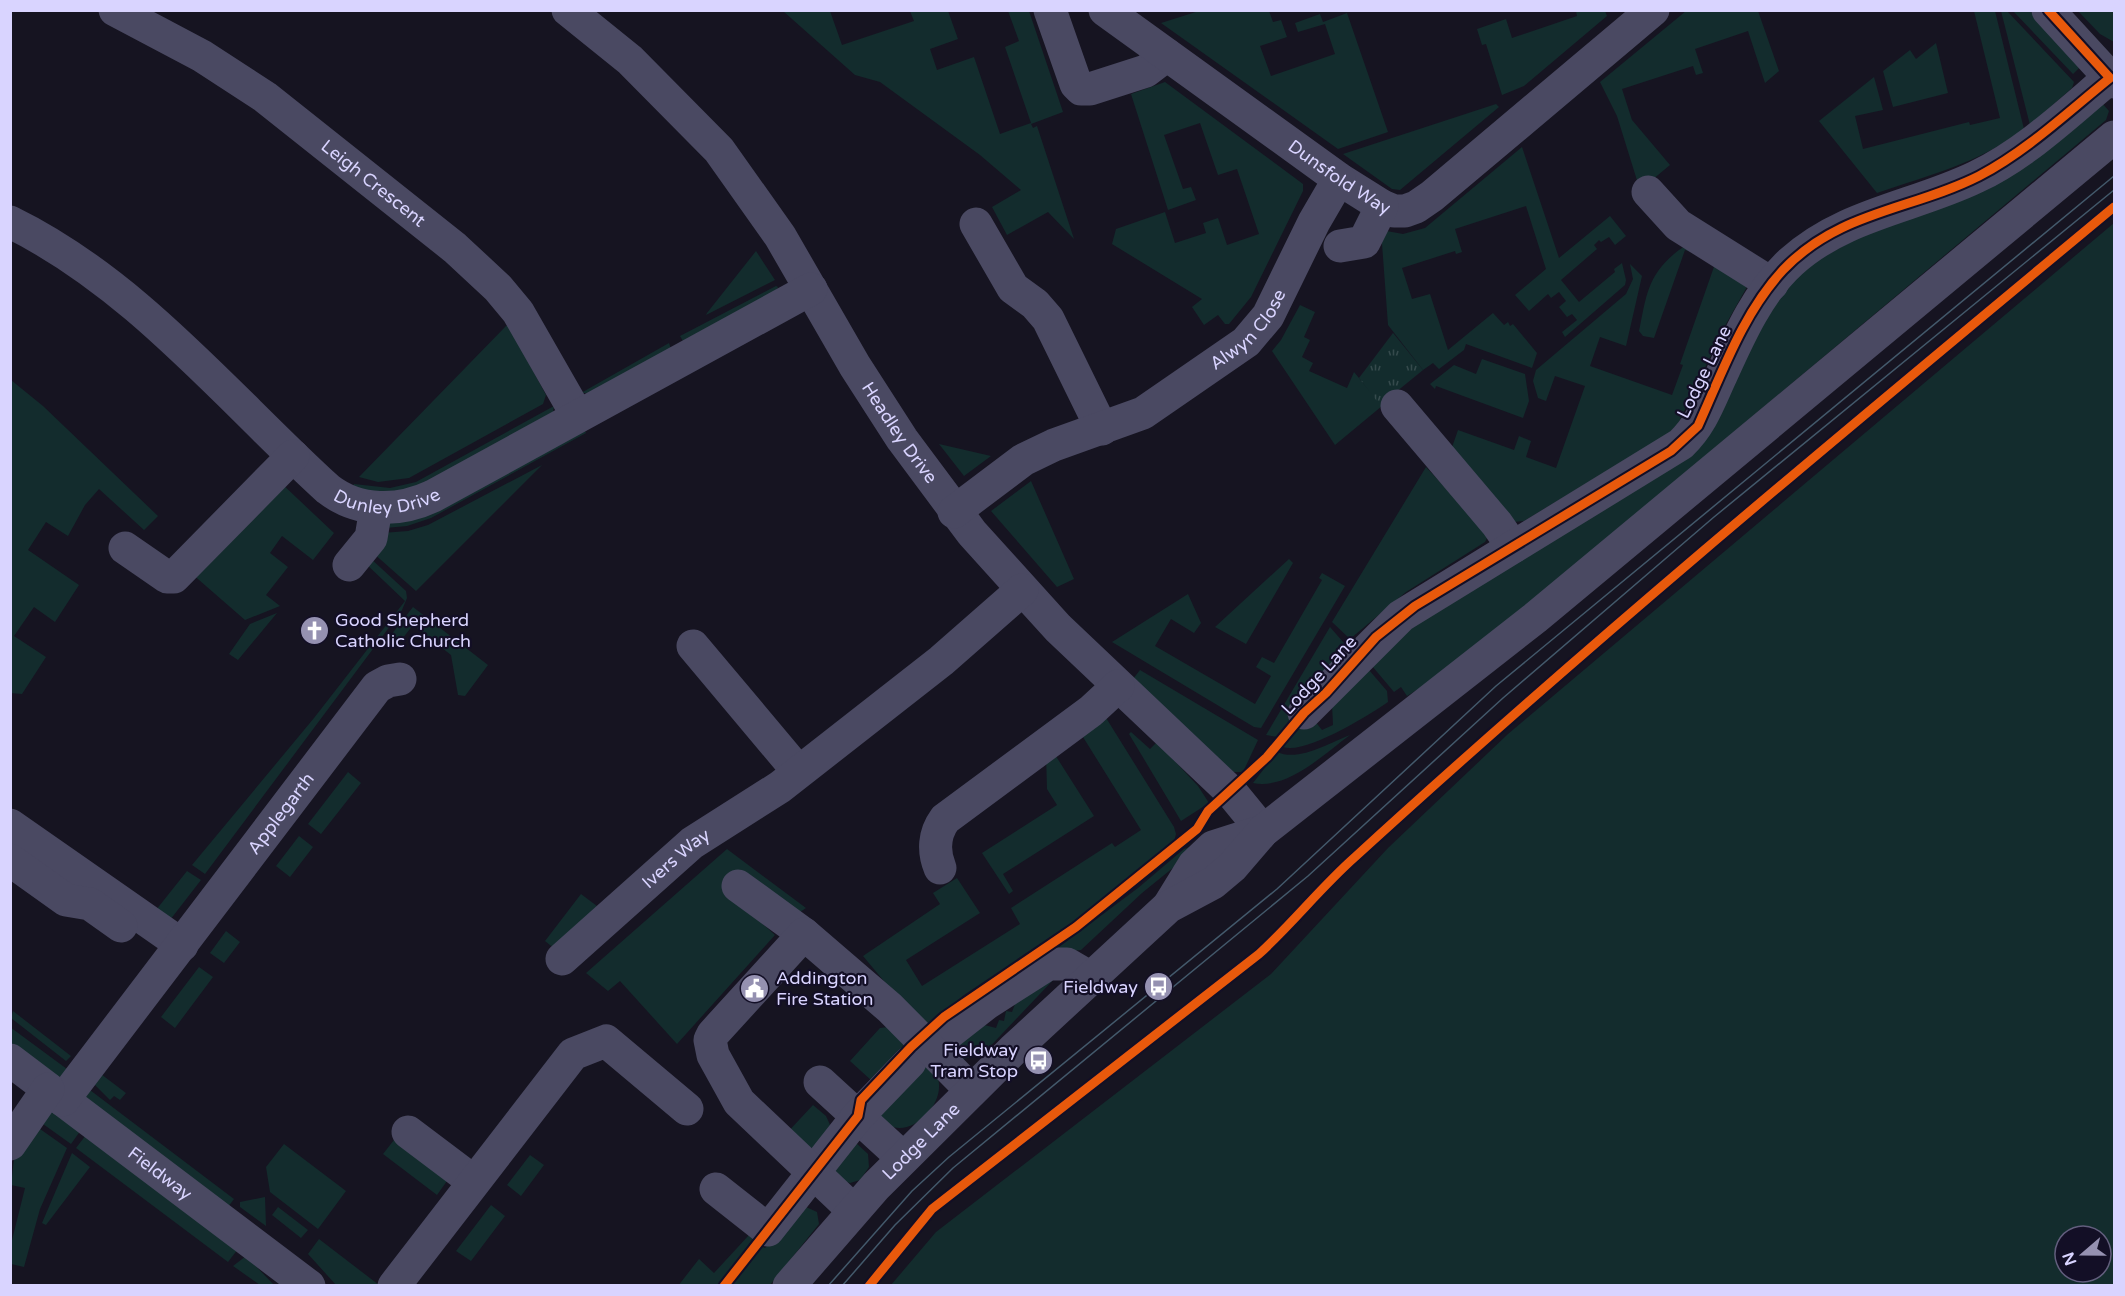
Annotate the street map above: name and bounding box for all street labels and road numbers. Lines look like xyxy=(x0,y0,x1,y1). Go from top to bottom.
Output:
street label: Leigh Crescent xyxy=(317,135,430,231)
street label: Dunsfold Way xyxy=(1284,135,1394,219)
street label: Alwyn Close xyxy=(1205,286,1290,375)
street label: Lodge Lane xyxy=(1672,322,1736,422)
street label: Headley Drive xyxy=(857,378,942,488)
street label: Dunley Drive xyxy=(330,483,444,519)
street label: Lodge Lane xyxy=(1277,631,1361,719)
street label: Applegarth xyxy=(243,768,319,859)
street label: Ivers Way xyxy=(638,823,714,893)
street label: Lodge Lane xyxy=(878,1098,964,1185)
street label: Fieldway xyxy=(123,1142,197,1205)

